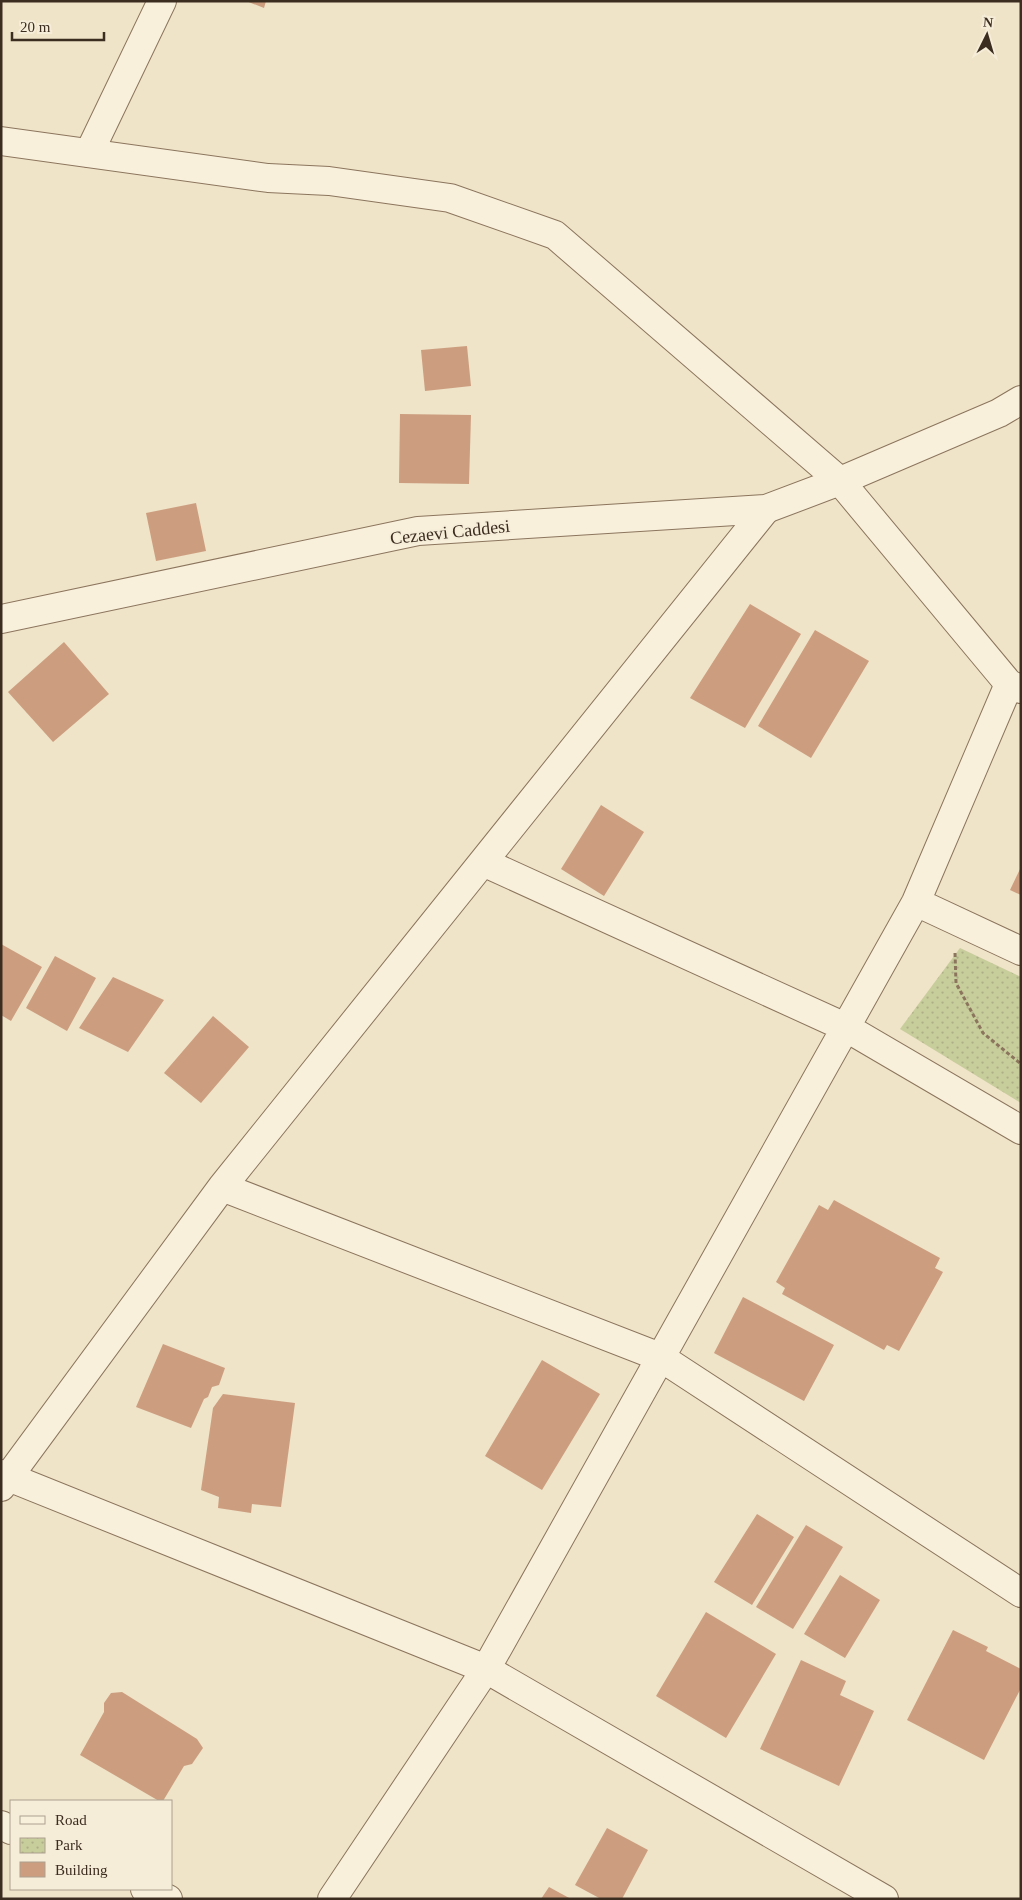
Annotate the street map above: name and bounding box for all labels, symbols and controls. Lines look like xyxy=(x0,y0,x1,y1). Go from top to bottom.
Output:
scale bar xyxy=(12,10,105,42)
north arrow xyxy=(962,10,1012,60)
text: N xyxy=(982,15,994,30)
text: 20 m xyxy=(20,19,51,35)
street label: Cezaevi Caddesi xyxy=(389,516,511,548)
legend xyxy=(10,1800,172,1890)
text: Road xyxy=(55,1812,87,1828)
text: Park xyxy=(55,1837,83,1853)
text: Building xyxy=(55,1862,108,1878)

